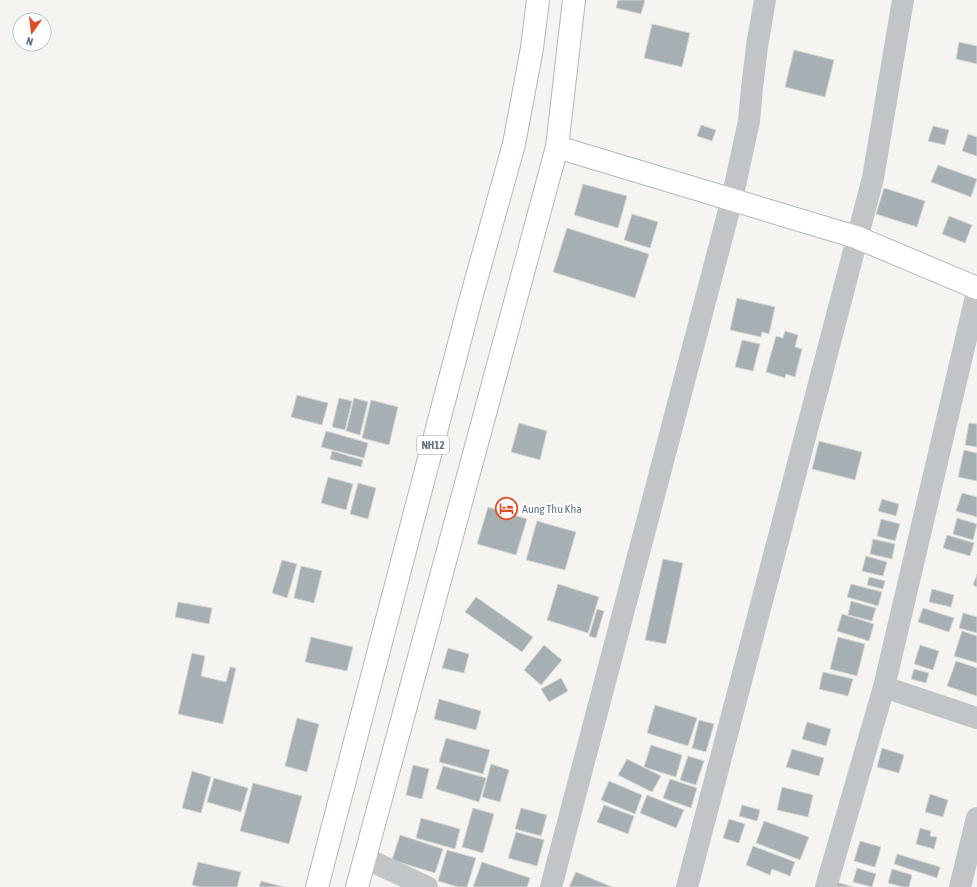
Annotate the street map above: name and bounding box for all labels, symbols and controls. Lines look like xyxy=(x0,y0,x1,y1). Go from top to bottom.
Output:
north arrow xyxy=(12,12,52,52)
text: N xyxy=(25,35,34,48)
road number: NH12 xyxy=(417,436,449,454)
hotel icon: Aung Thu Kha xyxy=(494,496,520,522)
place label: Aung Thu Kha xyxy=(522,502,582,516)

